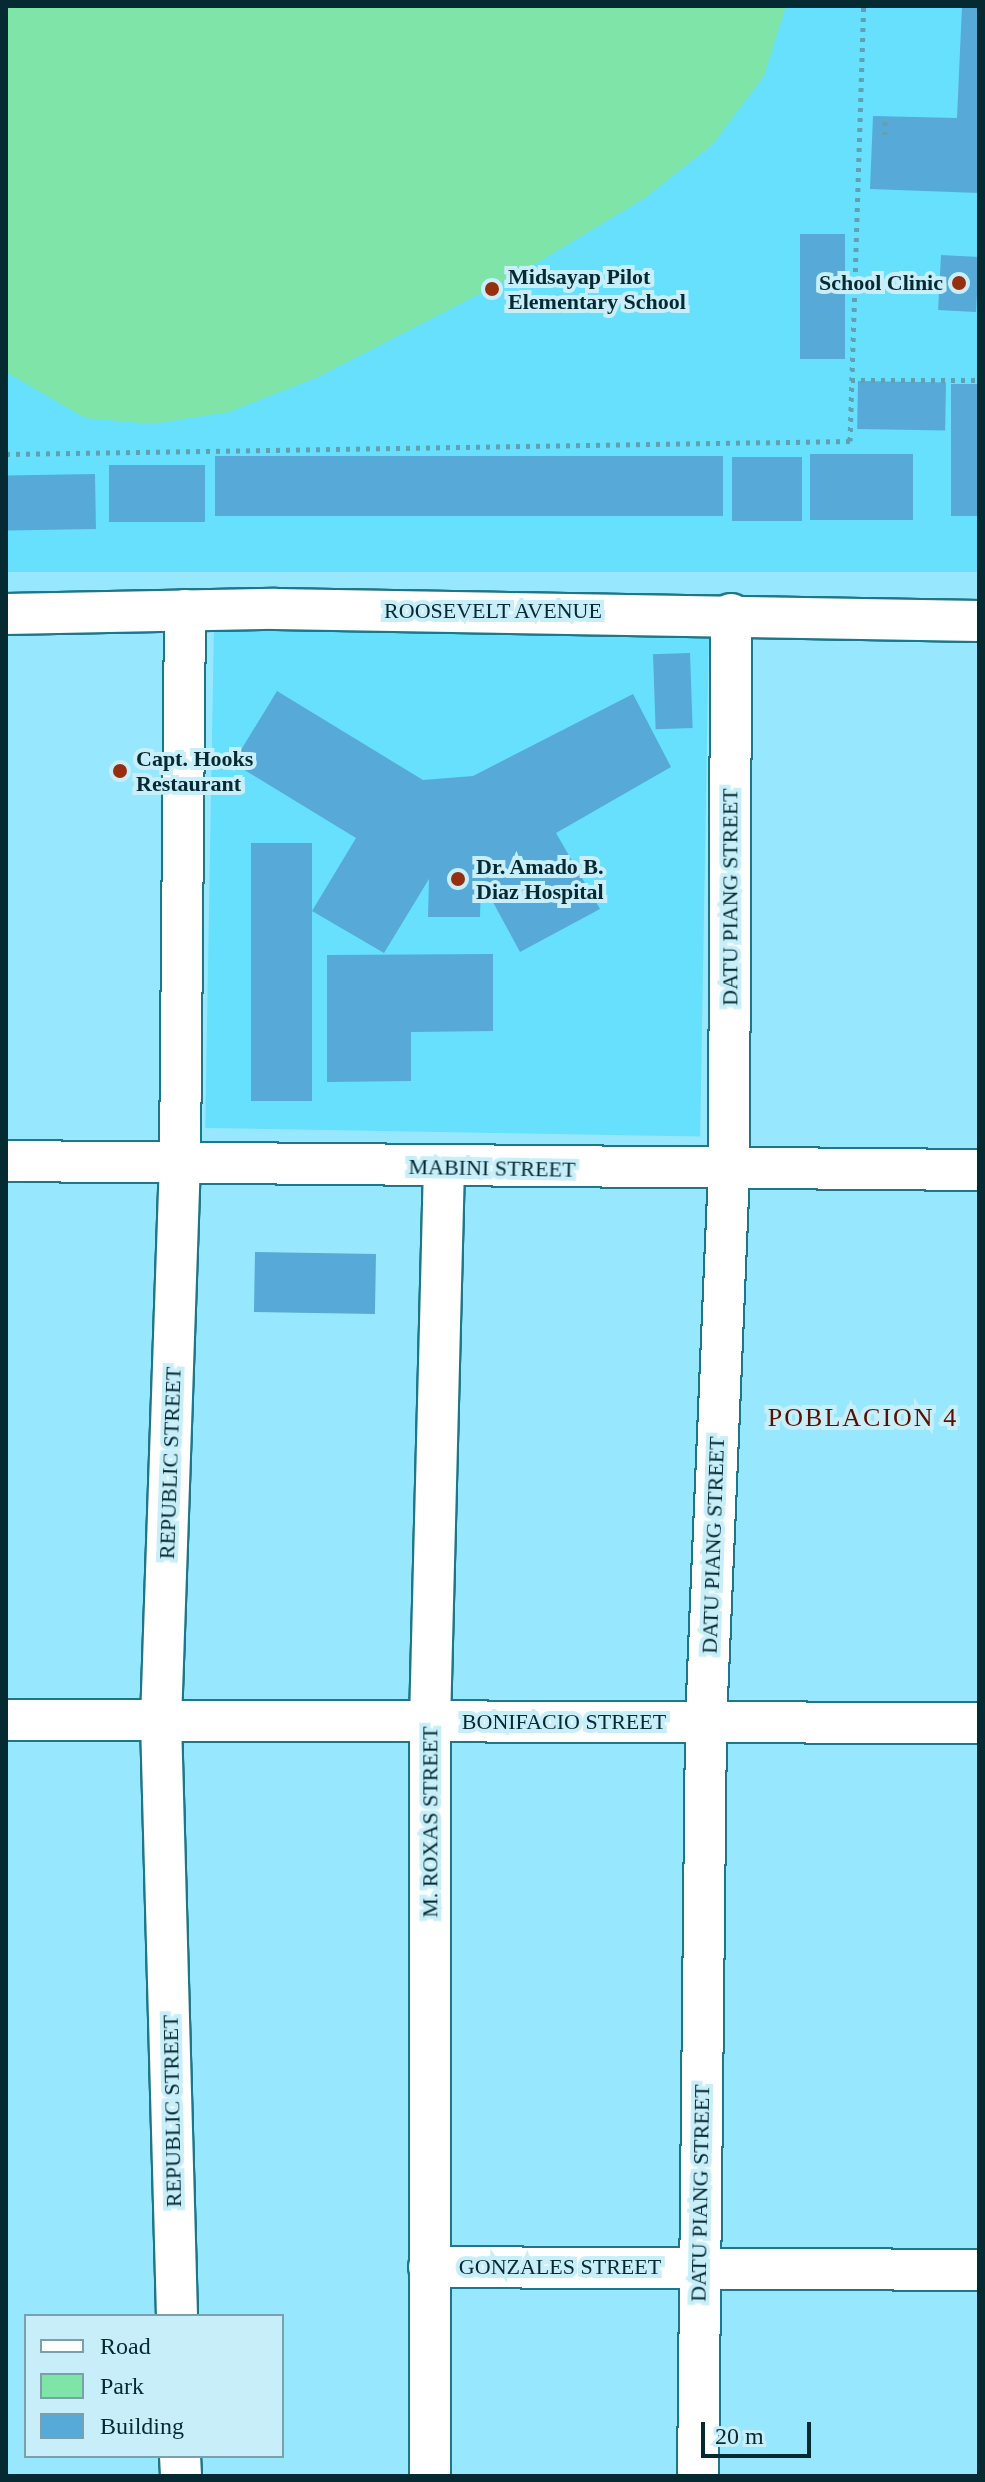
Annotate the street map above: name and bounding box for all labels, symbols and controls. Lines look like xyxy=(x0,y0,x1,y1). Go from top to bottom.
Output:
place label: Midsayap Pilot Elementary School xyxy=(508,263,686,314)
place label: School Clinic xyxy=(819,270,943,296)
marker: School Clinic xyxy=(950,274,968,292)
marker: Midsayap Pilot Elementary School xyxy=(483,280,501,298)
street label: ROOSEVELT AVENUE xyxy=(383,598,603,624)
place label: Capt. Hooks Restaurant xyxy=(136,745,253,796)
marker: Capt. Hooks Restaurant xyxy=(111,762,129,780)
street label: DATU PIANG STREET xyxy=(717,788,743,1006)
place label: Dr. Amado B. Diaz Hospital xyxy=(476,853,605,904)
marker: Dr. Amado B. Diaz Hospital xyxy=(447,868,469,890)
street label: MABINI STREET xyxy=(408,1153,576,1183)
street label: REPUBLIC STREET xyxy=(153,1366,187,1560)
district label: POBLACION 4 xyxy=(768,1402,958,1434)
street label: DATU PIANG STREET xyxy=(696,1436,730,1654)
street label: BONIFACIO STREET xyxy=(462,1709,666,1735)
street label: M. ROXAS STREET xyxy=(417,1726,443,1918)
street label: REPUBLIC STREET xyxy=(157,2015,187,2207)
street label: DATU PIANG STREET xyxy=(685,2084,715,2302)
street label: GONZALES STREET xyxy=(459,2254,661,2280)
legend xyxy=(24,2314,284,2458)
text: Road xyxy=(100,2333,151,2359)
text: Park xyxy=(100,2373,144,2399)
scale bar xyxy=(705,2406,815,2456)
text: Building xyxy=(100,2413,184,2439)
text: 20 m xyxy=(715,2423,764,2449)

